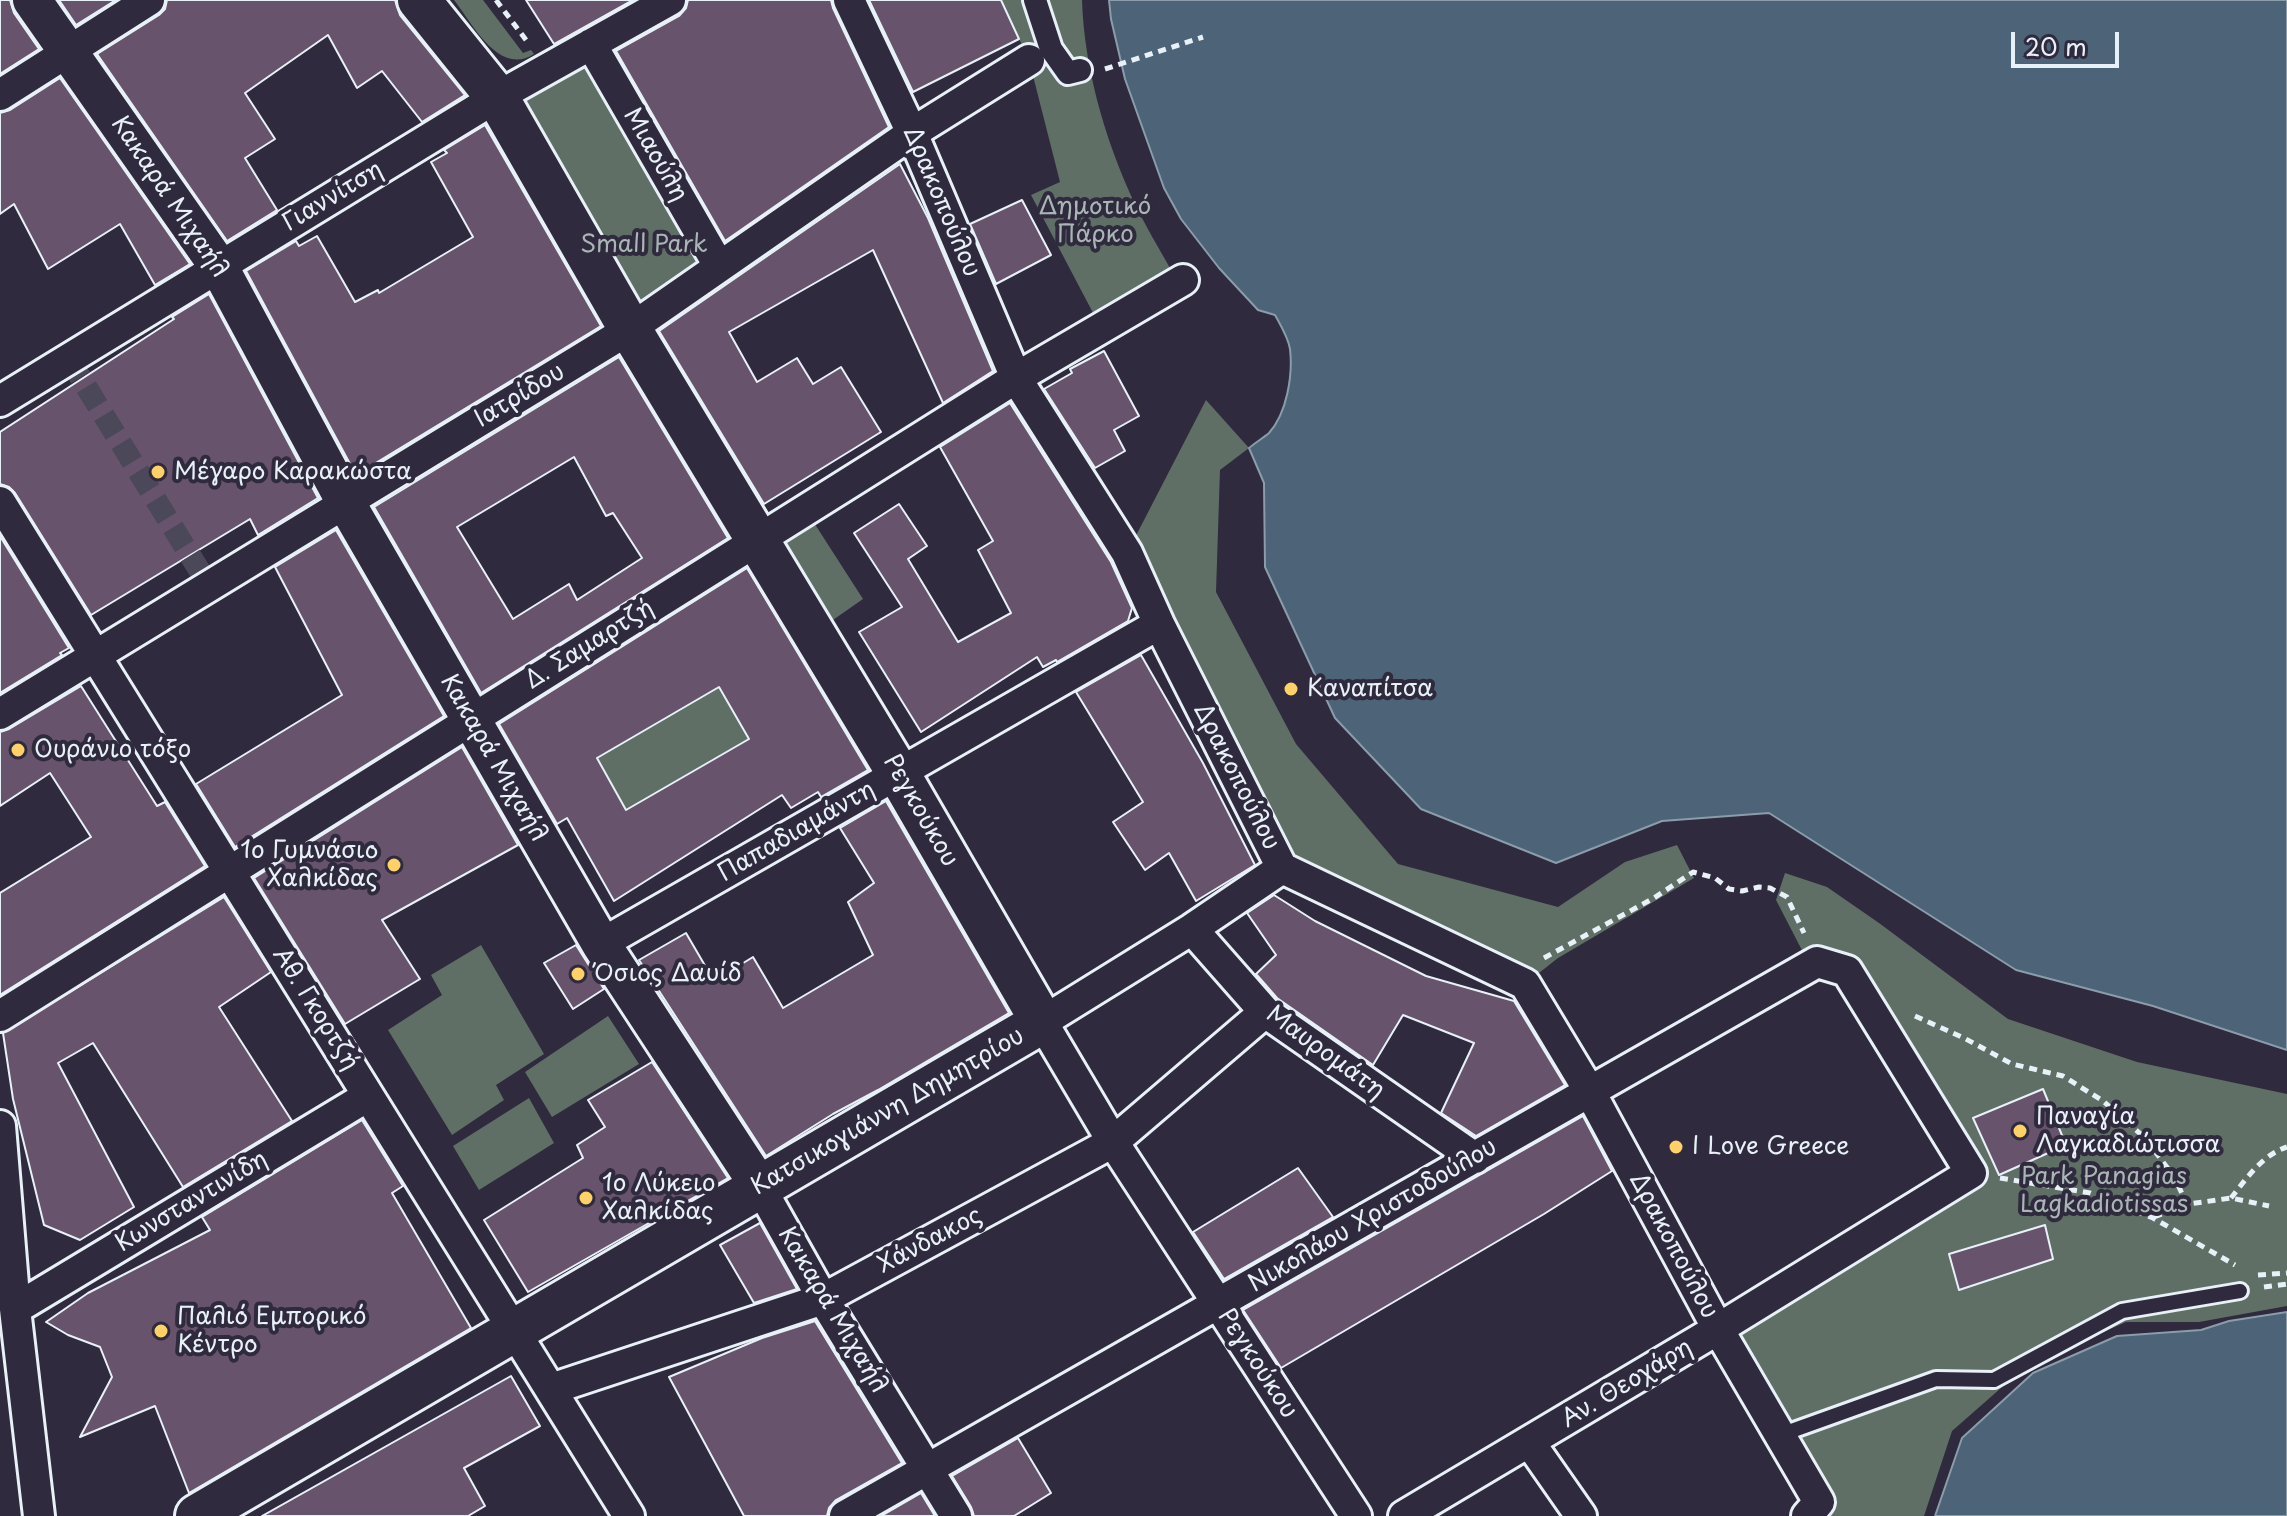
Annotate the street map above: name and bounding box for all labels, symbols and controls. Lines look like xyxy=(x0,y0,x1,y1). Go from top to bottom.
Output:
scale bar xyxy=(2015,16,2123,66)
text: 20 m xyxy=(2025,28,2087,64)
street label: Μιαούλη xyxy=(617,103,693,207)
street label: Κακαρά Μιχαήλ xyxy=(104,111,234,283)
street label: Δρακοπούλου xyxy=(896,122,986,282)
street label: Γιαννίτση xyxy=(278,156,388,238)
park label: Δημοτικό Πάρκο xyxy=(1039,193,1151,249)
park label: Small Park xyxy=(580,231,708,259)
street label: Ιατρίδου xyxy=(470,358,570,434)
place label: Μέγαρο Καρακώστα xyxy=(174,458,412,486)
marker: Μέγαρο Καρακώστα xyxy=(149,463,167,481)
street label: Δ. Σαμαρτζή xyxy=(520,594,660,696)
street label: Κακαρά Μιχαήλ xyxy=(433,669,553,847)
place label: Καναπίτσα xyxy=(1307,675,1433,703)
marker: Καναπίτσα xyxy=(1282,680,1300,698)
street label: Δρακοπούλου xyxy=(1187,699,1285,855)
place label: Ουράνιο τόξο xyxy=(34,736,191,764)
marker: Ουράνιο τόξο xyxy=(9,741,27,759)
street label: Ρεγκούκου xyxy=(876,750,964,872)
street label: Παπαδιαμάντη xyxy=(714,775,880,889)
place label: 1ο Γυμνάσιο Χαλκίδας xyxy=(240,837,378,893)
marker: 1ο Γυμνάσιο Χαλκίδας xyxy=(385,856,403,874)
street label: Αθ. Γκορτζή xyxy=(266,942,364,1076)
place label: Όσιος Δαυίδ xyxy=(594,960,741,988)
marker: Όσιος Δαυίδ xyxy=(569,965,587,983)
street label: Μαυρομάτη xyxy=(1260,1000,1390,1106)
street label: Κατσικογιάννη Δημητρίου xyxy=(747,1022,1029,1202)
place label: Παναγία Λαγκαδιώτισσα xyxy=(2036,1103,2220,1159)
marker: Παναγία Λαγκαδιώτισσα xyxy=(2011,1122,2029,1140)
street label: Νικολάου Χριστοδούλου xyxy=(1244,1133,1502,1299)
place label: I Love Greece xyxy=(1692,1133,1849,1161)
marker: I Love Greece xyxy=(1667,1138,1685,1156)
street label: Κωνσταντινίδη xyxy=(111,1145,273,1259)
park label: Park Panagias Lagkadiotissas xyxy=(2020,1163,2188,1219)
street label: Δρακοπούλου xyxy=(1623,1168,1723,1324)
place label: 1ο Λύκειο Χαλκίδας xyxy=(602,1170,716,1226)
marker: 1ο Λύκειο Χαλκίδας xyxy=(577,1189,595,1207)
street label: Χάνδακος xyxy=(873,1202,987,1280)
street label: Κακαρά Μιχαήλ xyxy=(771,1222,893,1398)
place label: Παλιό Εμπορικό Κέντρο xyxy=(177,1303,366,1359)
street label: Ρεγκούκου xyxy=(1211,1304,1303,1424)
marker: Παλιό Εμπορικό Κέντρο xyxy=(152,1322,170,1340)
street label: Αν. Θεοχάρη xyxy=(1556,1334,1698,1434)

